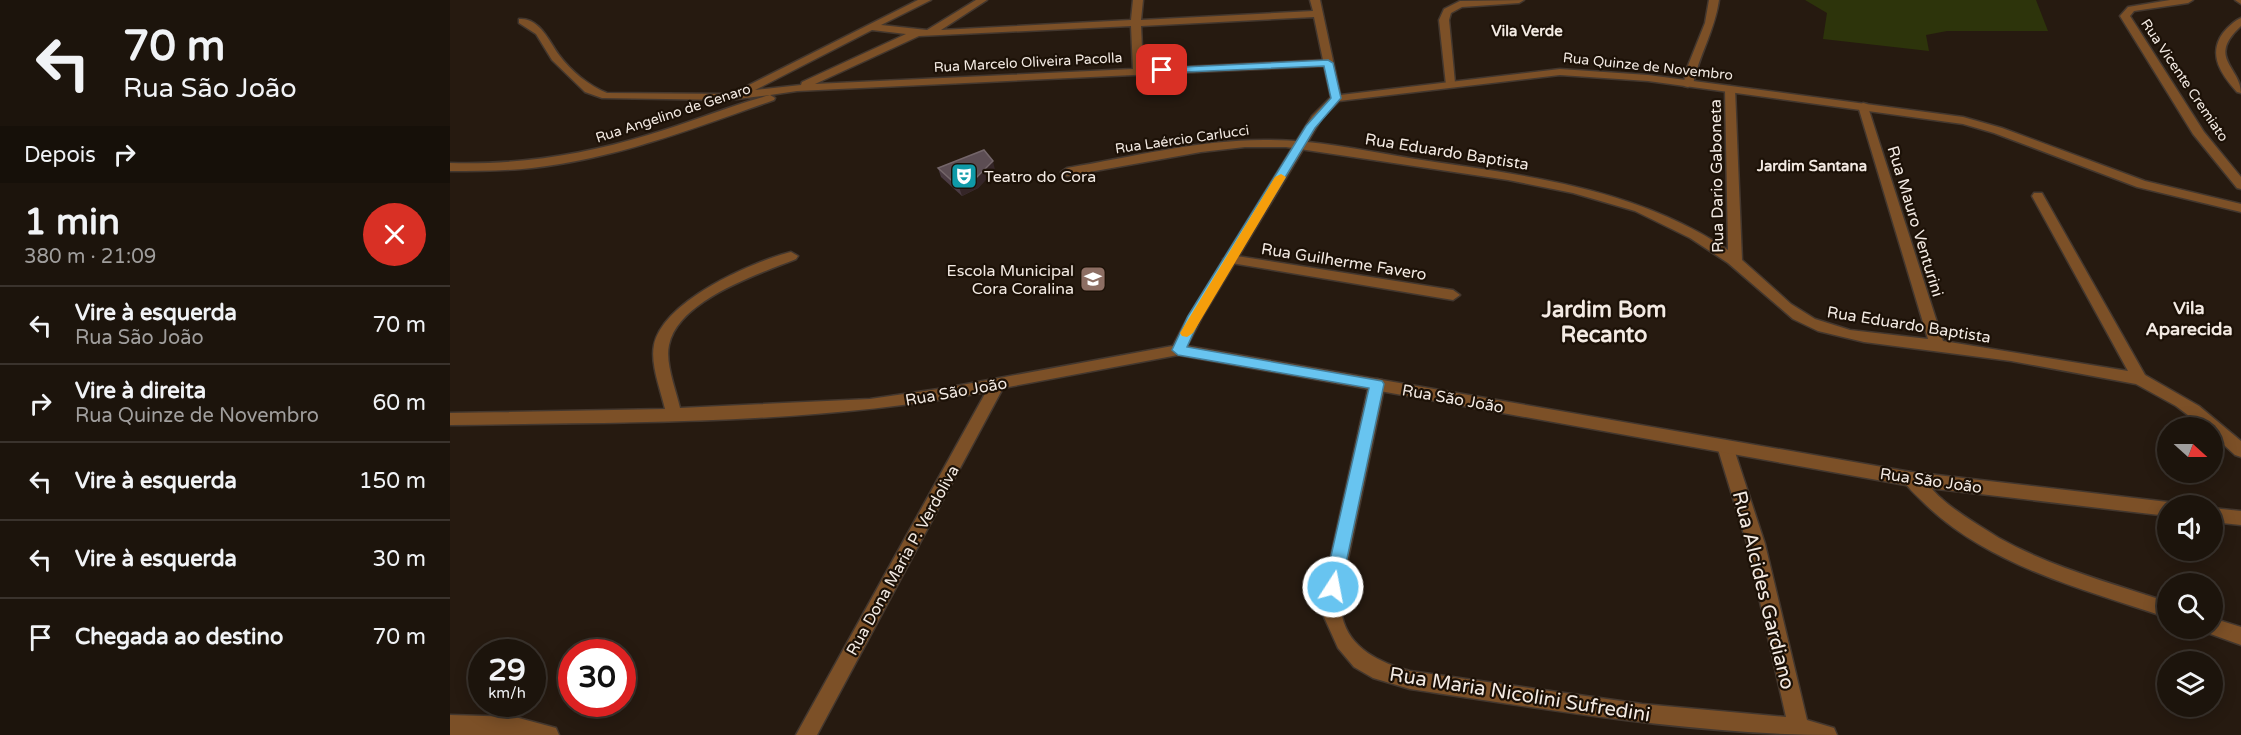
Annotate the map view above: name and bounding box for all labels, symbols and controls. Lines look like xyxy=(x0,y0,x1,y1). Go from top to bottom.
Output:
street label: Rua Vicente Cremiato xyxy=(2137,16,2232,145)
text: 70 m xyxy=(123,21,225,72)
district label: Vila Verde xyxy=(1491,22,1563,40)
icon: left xyxy=(24,24,102,102)
pin xyxy=(1136,44,1187,95)
street label: Rua Marcelo Oliveira Pacolla xyxy=(933,49,1123,76)
street label: Rua Quinze de Novembro xyxy=(1562,49,1734,84)
icon: arrive xyxy=(1145,53,1178,86)
text: Rua São João xyxy=(123,72,297,105)
street label: Rua Angelino de Genaro xyxy=(593,80,753,147)
street label: Rua Dario Gaboneta xyxy=(1706,99,1728,253)
street label: Rua Laércio Carlucci xyxy=(1114,122,1250,157)
street label: Rua Eduardo Baptista xyxy=(1363,129,1530,175)
icon: right xyxy=(108,138,141,171)
text: Depois xyxy=(24,142,96,168)
street label: Rua Mauro Venturini xyxy=(1883,143,1948,299)
district label: Jardim Santana xyxy=(1756,157,1867,175)
theatre icon: Teatro do Cora xyxy=(949,161,979,191)
place label: Teatro do Cora xyxy=(984,167,1096,187)
text: 1 min xyxy=(24,201,120,244)
button: close xyxy=(363,203,426,266)
street label: Rua Guilherme Favero xyxy=(1260,239,1428,285)
text: 380 m · 21:09 xyxy=(24,245,156,269)
place label: Escola Municipal Cora Coralina xyxy=(947,261,1074,299)
school or university icon: Escola Municipal Cora Coralina xyxy=(1078,264,1108,294)
district label: Jardim Bom Recanto xyxy=(1541,297,1666,348)
district label: Vila Aparecida xyxy=(2145,297,2233,340)
text: Vire à esquerda xyxy=(75,300,237,326)
street label: Rua Eduardo Baptista xyxy=(1825,302,1992,348)
icon: left xyxy=(24,309,57,342)
text: 70 m xyxy=(372,312,426,338)
text: Rua São João xyxy=(75,326,204,350)
street label: Rua São João xyxy=(904,373,1009,411)
text: Vire à direita xyxy=(75,378,206,404)
street label: Rua São João xyxy=(1400,380,1505,418)
icon: right xyxy=(24,387,57,420)
text: 60 m xyxy=(372,390,426,416)
text: Rua Quinze de Novembro xyxy=(75,404,319,428)
north arrow xyxy=(2157,417,2223,483)
map controls xyxy=(2157,417,2223,717)
street label: Rua Dona Maria P. Verdoliva xyxy=(842,462,964,659)
street label: Rua São João xyxy=(1879,464,1983,498)
icon: left xyxy=(24,465,57,498)
text: Vire à esquerda xyxy=(75,468,237,494)
text: 150 m xyxy=(359,468,426,494)
street label: Rua Alcides Gardiano xyxy=(1727,488,1799,692)
button: sound xyxy=(2157,495,2223,561)
icon: left xyxy=(24,543,57,576)
text: Vire à esquerda xyxy=(75,546,237,572)
text: 30 m xyxy=(372,546,426,572)
position arrow xyxy=(1301,555,1365,619)
button: search xyxy=(2157,573,2223,639)
icon: arrive xyxy=(24,621,57,654)
text: Chegada ao destino xyxy=(75,624,283,650)
text: 70 m xyxy=(372,624,426,650)
speed limit sign: 30 xyxy=(558,639,636,717)
button: layers xyxy=(2157,651,2223,717)
text: 29 xyxy=(488,652,526,689)
street label: Rua Maria Nicolini Sufredini xyxy=(1388,663,1652,727)
text: km/h xyxy=(488,684,526,702)

